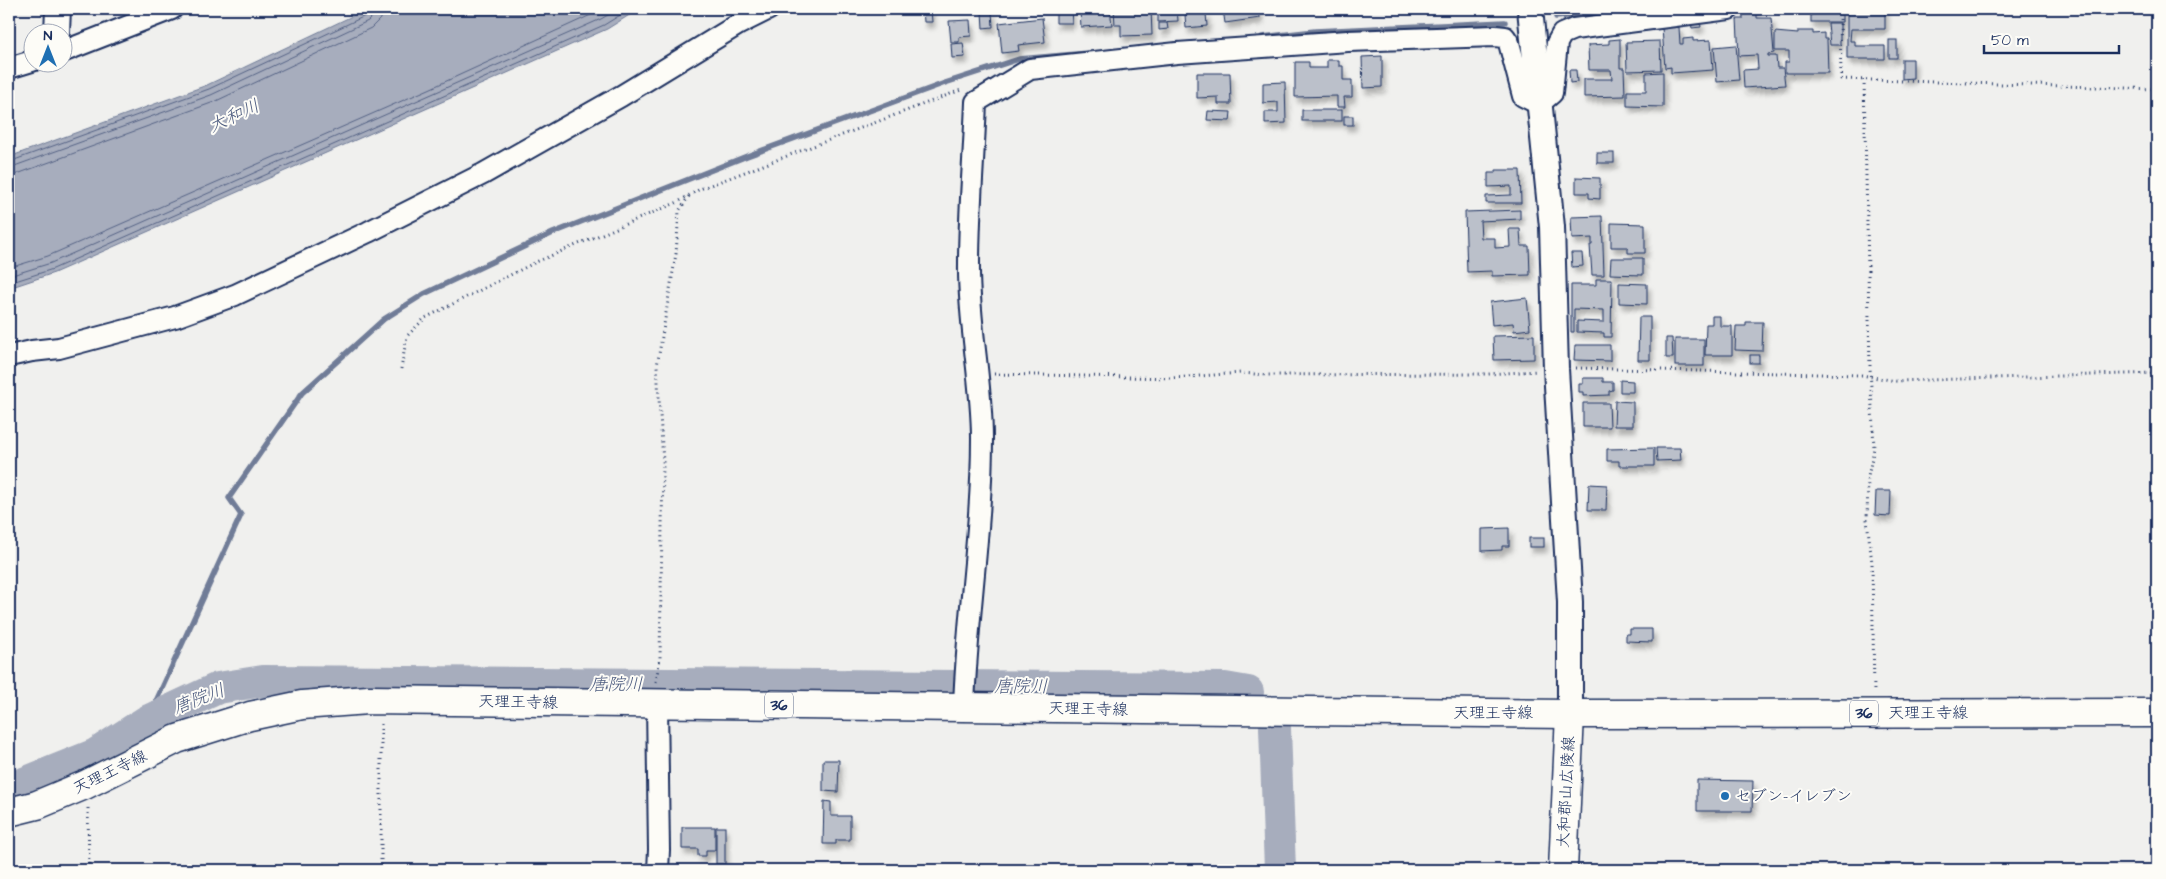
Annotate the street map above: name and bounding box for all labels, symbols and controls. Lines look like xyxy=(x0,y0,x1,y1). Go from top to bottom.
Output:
north arrow xyxy=(22,22,72,72)
scale bar xyxy=(1984,22,2118,54)
text: N xyxy=(44,26,53,46)
text: 50 m xyxy=(1991,30,2029,51)
water label: 大和川 xyxy=(204,93,264,139)
water label: 唐院川 xyxy=(589,672,643,697)
water label: 唐院川 xyxy=(994,674,1048,699)
water label: 唐院川 xyxy=(169,678,229,720)
street label: 天理王寺線 xyxy=(478,690,558,714)
road number: 36 xyxy=(765,692,793,718)
street label: 天理王寺線 xyxy=(1048,697,1128,721)
road number: 36 xyxy=(1850,700,1878,726)
street label: 天理王寺線 xyxy=(1453,702,1533,724)
street label: 天理王寺線 xyxy=(1888,702,1968,724)
street label: 大和郡山広陵線 xyxy=(1552,735,1580,849)
street label: 天理王寺線 xyxy=(69,745,151,799)
place label: セブン-イレブン xyxy=(1735,785,1852,807)
marker: セブン-イレブン xyxy=(1719,790,1731,802)

